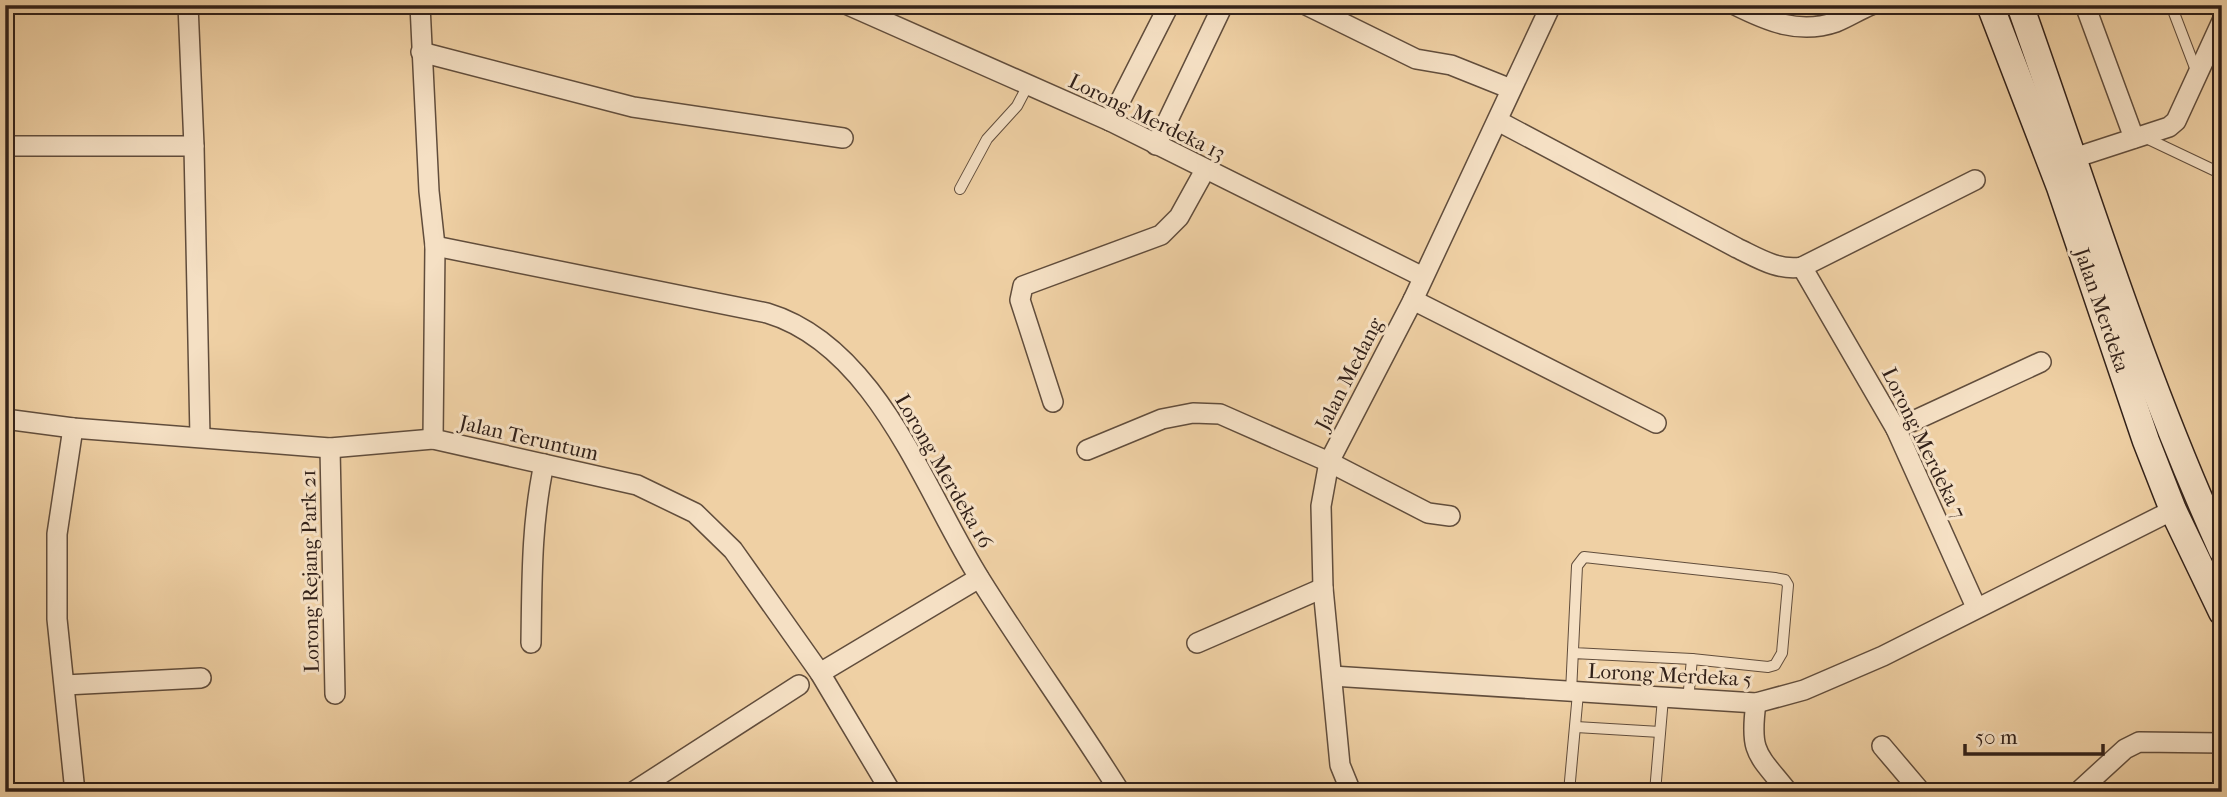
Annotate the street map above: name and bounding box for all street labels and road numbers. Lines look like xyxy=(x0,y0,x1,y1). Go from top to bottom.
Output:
street label: Lorong Merdeka 13 xyxy=(1065,69,1229,165)
street label: Jalan Merdeka xyxy=(2069,243,2135,375)
street label: Jalan Medang xyxy=(1309,313,1388,436)
street label: Lorong Merdeka 7 xyxy=(1877,363,1971,523)
street label: Lorong Merdeka 16 xyxy=(890,390,998,553)
street label: Jalan Teruntum xyxy=(455,410,601,466)
street label: Lorong Rejang Park 21 xyxy=(296,469,324,673)
street label: Lorong Merdeka 5 xyxy=(1587,659,1753,691)

